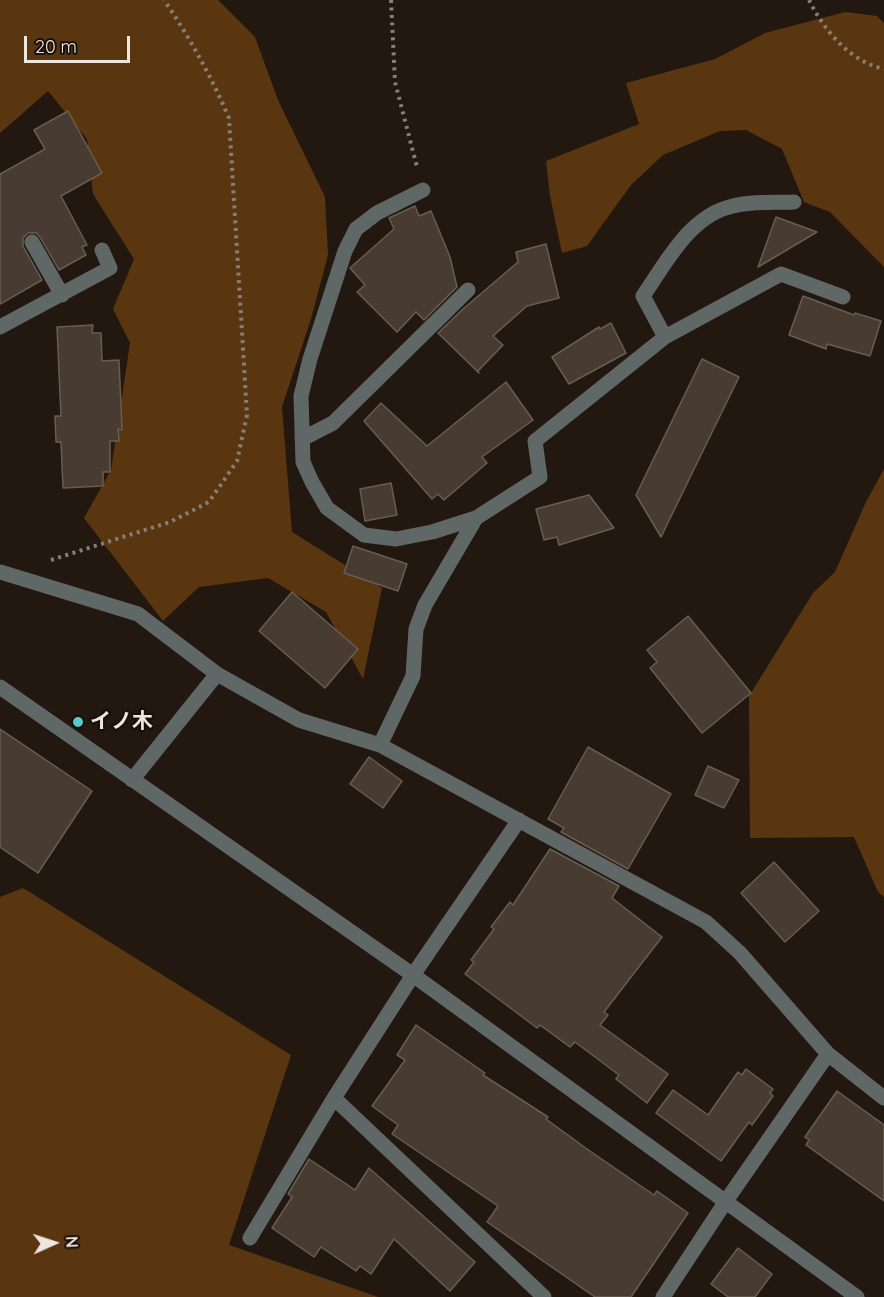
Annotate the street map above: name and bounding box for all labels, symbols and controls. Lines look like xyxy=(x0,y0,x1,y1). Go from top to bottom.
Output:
scale bar xyxy=(27,24,134,62)
text: 20 m xyxy=(35,35,77,58)
place label: イノ木 xyxy=(90,709,153,735)
marker: イノ木 xyxy=(71,715,85,729)
north arrow xyxy=(24,1213,84,1273)
text: N xyxy=(62,1236,82,1248)

